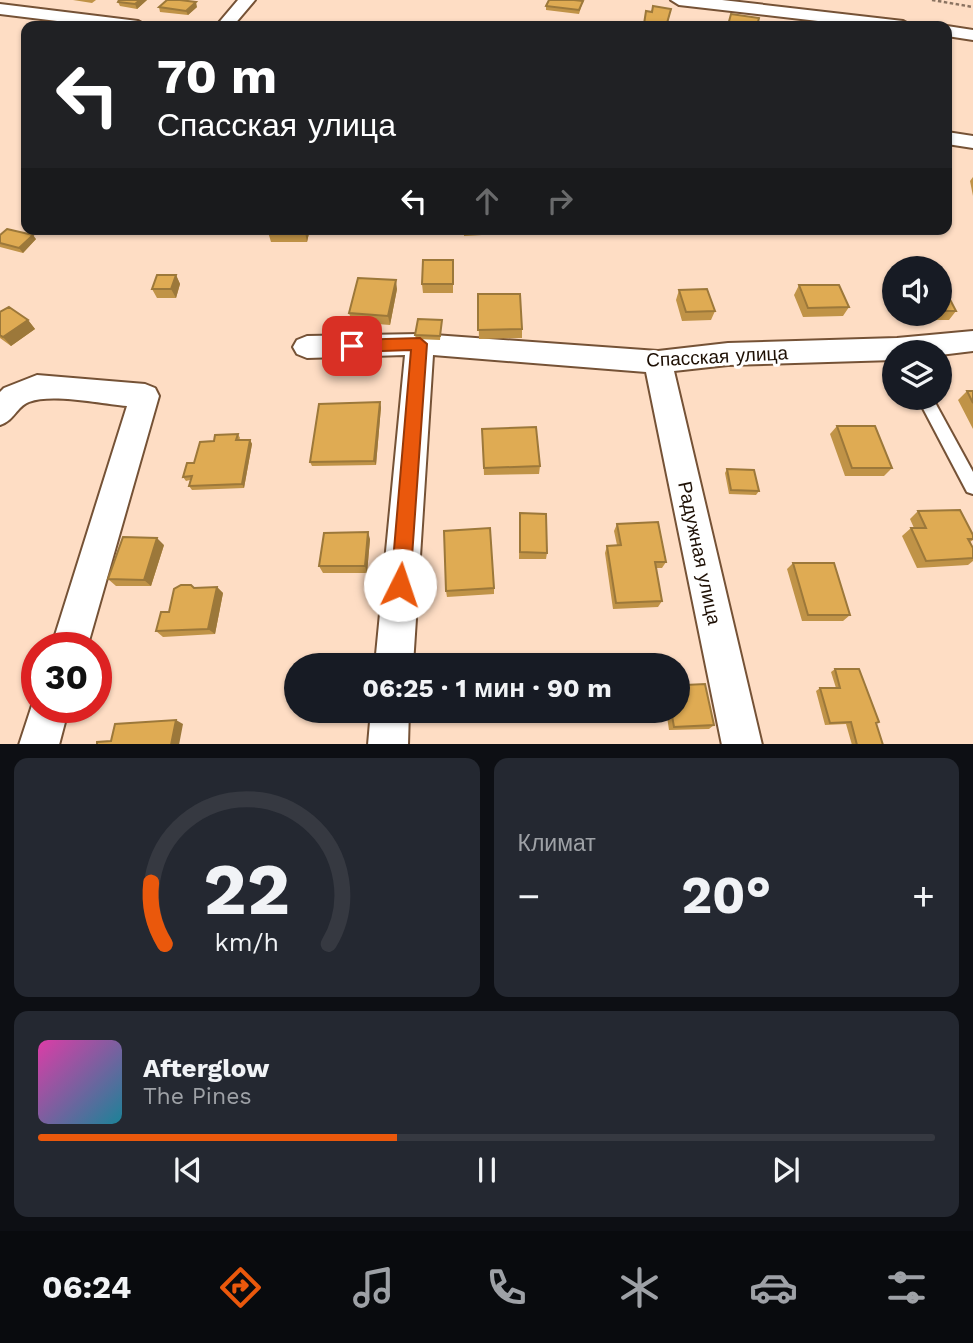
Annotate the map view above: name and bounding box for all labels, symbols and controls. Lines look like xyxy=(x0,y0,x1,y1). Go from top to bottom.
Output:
text: 70 m xyxy=(157,47,277,105)
icon: left xyxy=(42,49,133,140)
text: Спасская улица xyxy=(157,106,396,144)
icon: left xyxy=(395,182,433,220)
icon: ahead xyxy=(468,182,506,220)
icon: right xyxy=(541,182,579,220)
map controls xyxy=(882,256,952,410)
button: sound xyxy=(882,256,952,326)
pin xyxy=(322,316,382,376)
icon: arrive xyxy=(333,327,371,365)
button: layers xyxy=(882,340,952,410)
street label: Спасская улица xyxy=(646,341,789,372)
street label: Радужная улица xyxy=(673,479,726,627)
position arrow xyxy=(363,548,437,622)
speed limit sign: 30 xyxy=(21,632,112,723)
text: 06:25 · 1 мин · 90 m xyxy=(362,673,612,703)
text: Климат xyxy=(518,830,596,857)
text: 22 xyxy=(203,846,290,932)
text: 20° xyxy=(681,865,771,926)
text: − xyxy=(518,874,540,918)
text: + xyxy=(912,874,935,918)
text: km/h xyxy=(215,927,279,956)
text: Afterglow xyxy=(143,1053,269,1083)
text: The Pines xyxy=(143,1083,252,1110)
icon: previous xyxy=(169,1151,207,1189)
icon: pause xyxy=(468,1151,506,1189)
icon: next xyxy=(767,1151,805,1189)
icon: directions xyxy=(216,1263,265,1312)
icon: music xyxy=(349,1263,398,1312)
icon: phone xyxy=(482,1263,531,1312)
icon: climate xyxy=(615,1263,664,1312)
icon: car xyxy=(749,1263,798,1312)
icon: filters xyxy=(882,1263,931,1312)
text: 06:24 xyxy=(42,1268,131,1306)

